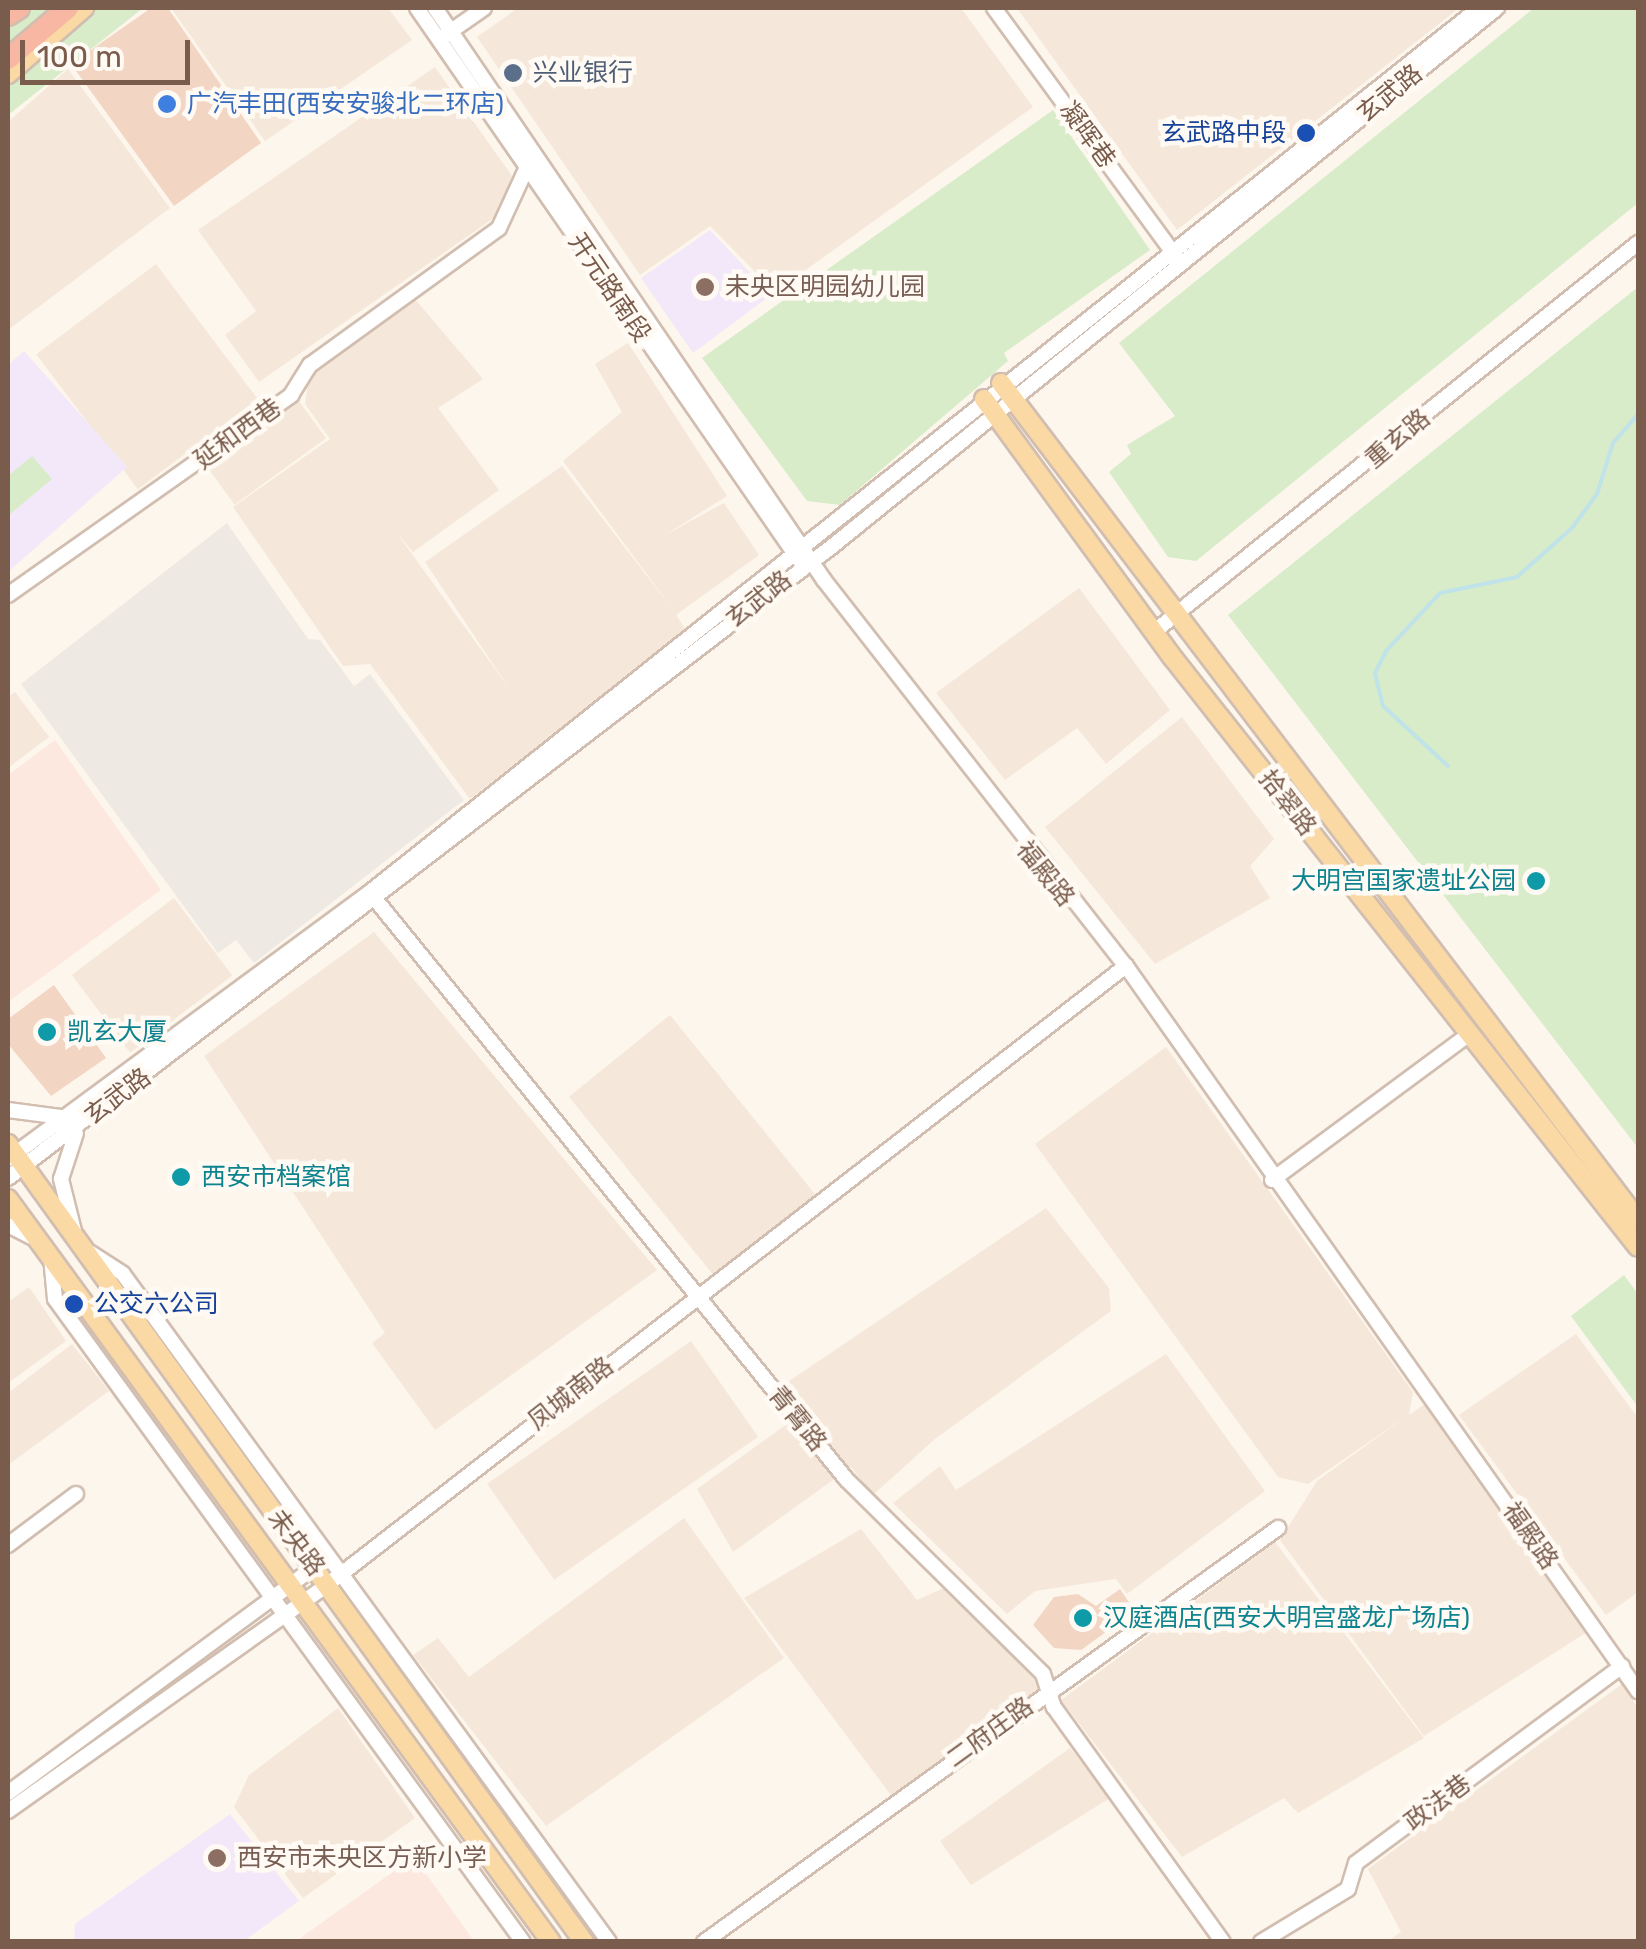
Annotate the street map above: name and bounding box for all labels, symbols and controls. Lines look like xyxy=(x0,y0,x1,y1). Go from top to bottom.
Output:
scale bar xyxy=(25,20,195,82)
text: 100 m xyxy=(37,39,122,75)
place label: 兴业银行 xyxy=(533,58,633,88)
street label: 玄武路 xyxy=(1351,59,1429,129)
marker: 兴业银行 xyxy=(502,62,524,84)
place label: 广汽丰田(西安安骏北二环店) xyxy=(187,89,504,119)
marker: 广汽丰田(西安安骏北二环店) xyxy=(156,93,178,115)
street label: 凝晖巷 xyxy=(1053,96,1121,174)
place label: 玄武路中段 xyxy=(1161,118,1286,148)
marker: 玄武路中段 xyxy=(1295,122,1317,144)
street label: 开元路南段 xyxy=(562,228,656,348)
place label: 未央区明园幼儿园 xyxy=(725,272,925,302)
marker: 未央区明园幼儿园 xyxy=(694,276,716,298)
street label: 延和西巷 xyxy=(189,392,287,476)
street label: 重玄路 xyxy=(1360,403,1436,475)
street label: 玄武路 xyxy=(720,565,798,635)
street label: 拾翠路 xyxy=(1252,764,1322,842)
street label: 福殿路 xyxy=(1010,835,1080,913)
place label: 大明宫国家遗址公园 xyxy=(1291,866,1516,896)
marker: 大明宫国家遗址公园 xyxy=(1525,870,1547,892)
place label: 凯玄大厦 xyxy=(67,1017,167,1047)
marker: 凯玄大厦 xyxy=(36,1021,58,1043)
street label: 玄武路 xyxy=(79,1062,157,1132)
place label: 西安市档案馆 xyxy=(201,1162,351,1192)
marker: 西安市档案馆 xyxy=(170,1166,192,1188)
place label: 公交六公司 xyxy=(94,1289,219,1319)
marker: 公交六公司 xyxy=(63,1293,85,1315)
street label: 凤城南路 xyxy=(522,1351,620,1437)
street label: 青霄路 xyxy=(762,1380,832,1458)
street label: 福殿路 xyxy=(1496,1497,1564,1575)
street label: 未央路 xyxy=(261,1504,331,1582)
place label: 汉庭酒店(西安大明宫盛龙广场店) xyxy=(1103,1603,1470,1633)
marker: 汉庭酒店(西安大明宫盛龙广场店) xyxy=(1072,1607,1094,1629)
street label: 二府庄路 xyxy=(941,1691,1039,1775)
street label: 政法巷 xyxy=(1399,1768,1477,1838)
place label: 西安市未央区方新小学 xyxy=(237,1843,487,1873)
marker: 西安市未央区方新小学 xyxy=(206,1847,228,1869)

